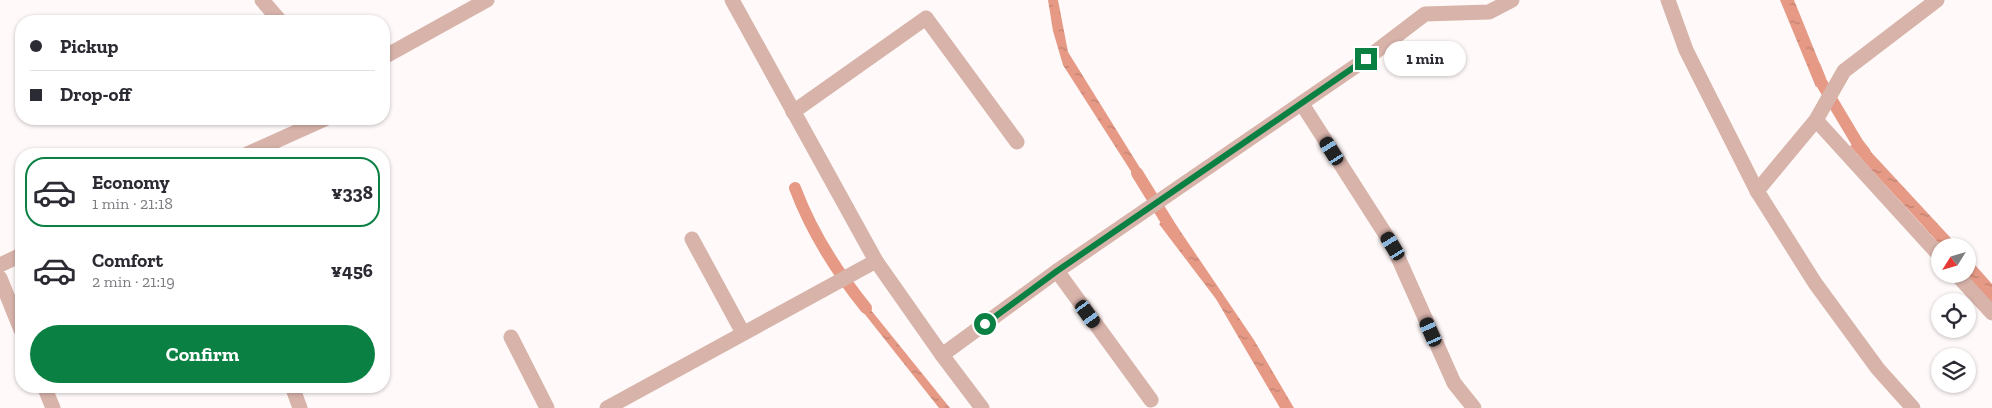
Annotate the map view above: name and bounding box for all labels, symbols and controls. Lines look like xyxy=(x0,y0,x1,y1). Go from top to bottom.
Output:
text: Pickup xyxy=(60,35,118,58)
callout: 1 min xyxy=(1384,42,1466,76)
route end xyxy=(1355,48,1377,70)
text: 1 min xyxy=(1406,49,1444,68)
text: Drop-off xyxy=(60,83,131,106)
car xyxy=(1317,134,1346,168)
icon: car xyxy=(32,170,77,215)
text: Economy xyxy=(92,171,170,194)
text: ¥338 xyxy=(331,181,373,204)
text: 1 min · 21:18 xyxy=(92,194,173,213)
car xyxy=(1378,229,1407,263)
north arrow xyxy=(1931,238,1976,282)
map controls xyxy=(1931,238,1976,393)
icon: car xyxy=(32,248,77,293)
text: Comfort xyxy=(92,249,163,272)
text: ¥456 xyxy=(331,259,373,282)
text: 2 min · 21:19 xyxy=(92,272,175,291)
button: locate xyxy=(1931,293,1976,338)
car xyxy=(1073,297,1102,331)
route start xyxy=(974,313,996,335)
car xyxy=(1418,315,1443,349)
button: Confirm xyxy=(30,325,375,383)
button: layers xyxy=(1931,348,1976,393)

